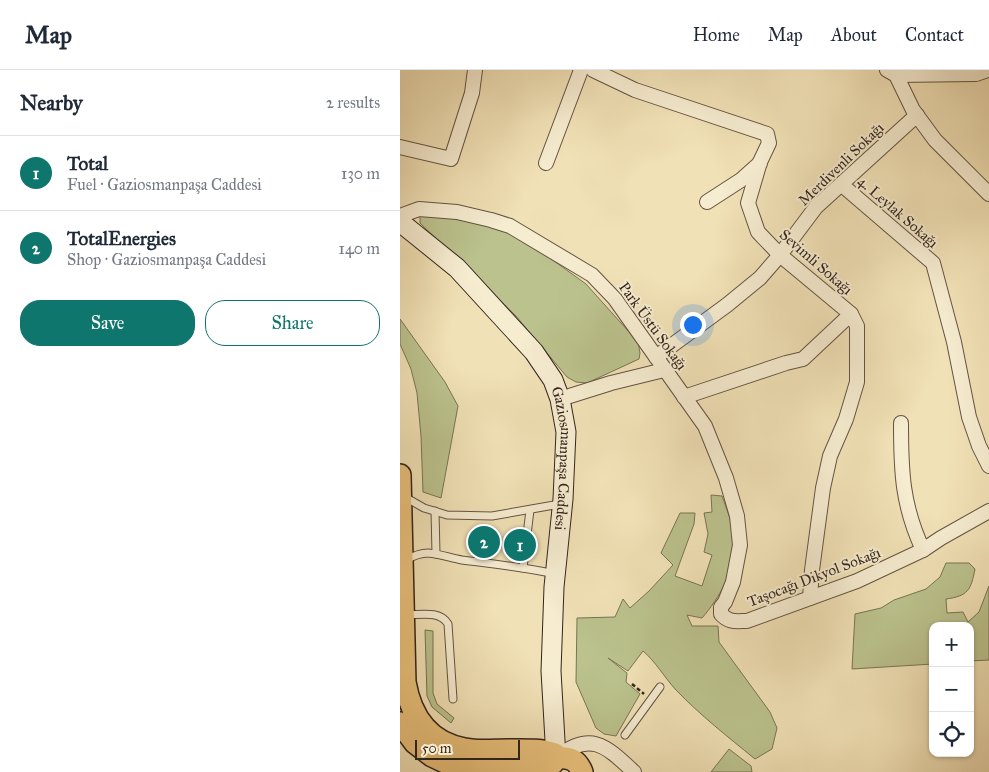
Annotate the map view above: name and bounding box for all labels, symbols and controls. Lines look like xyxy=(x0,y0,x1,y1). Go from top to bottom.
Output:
text: Map xyxy=(25,20,72,50)
text: Home xyxy=(693,24,740,46)
text: Map xyxy=(768,24,803,46)
text: About xyxy=(831,24,877,46)
text: Contact xyxy=(905,24,964,46)
text: Nearby xyxy=(20,90,83,116)
text: 2 results xyxy=(326,93,380,112)
street label: Merdivenli Sokağı xyxy=(794,119,888,209)
text: Total xyxy=(67,152,108,175)
text: 1 xyxy=(33,164,39,183)
text: 130 m xyxy=(341,164,380,183)
street label: 4. Leylak Sokağı xyxy=(854,172,942,252)
text: Fuel · Gaziosmanpaşa Caddesi xyxy=(67,175,262,194)
street label: Sevimli Sokağı xyxy=(776,225,856,299)
text: TotalEnergies xyxy=(67,227,176,250)
text: 2 xyxy=(32,239,40,258)
text: 140 m xyxy=(339,239,380,258)
text: Shop · Gaziosmanpaşa Caddesi xyxy=(67,250,266,269)
street label: Park Üstü Sokağı xyxy=(615,278,692,374)
button: Save xyxy=(20,300,195,346)
button: Share xyxy=(205,300,380,346)
your location xyxy=(680,312,706,338)
street label: Gaziosmanpaşa Caddesi xyxy=(547,384,575,531)
pin: 2 xyxy=(468,523,500,561)
pin: 1 xyxy=(504,526,536,564)
street label: Taşocağı Dikyol Sokağı xyxy=(745,543,883,611)
map controls xyxy=(929,622,974,757)
button: + xyxy=(929,622,974,667)
button: − xyxy=(929,667,974,712)
button: locate xyxy=(929,712,974,757)
scale bar xyxy=(415,737,520,760)
text: 50 m xyxy=(422,740,451,757)

